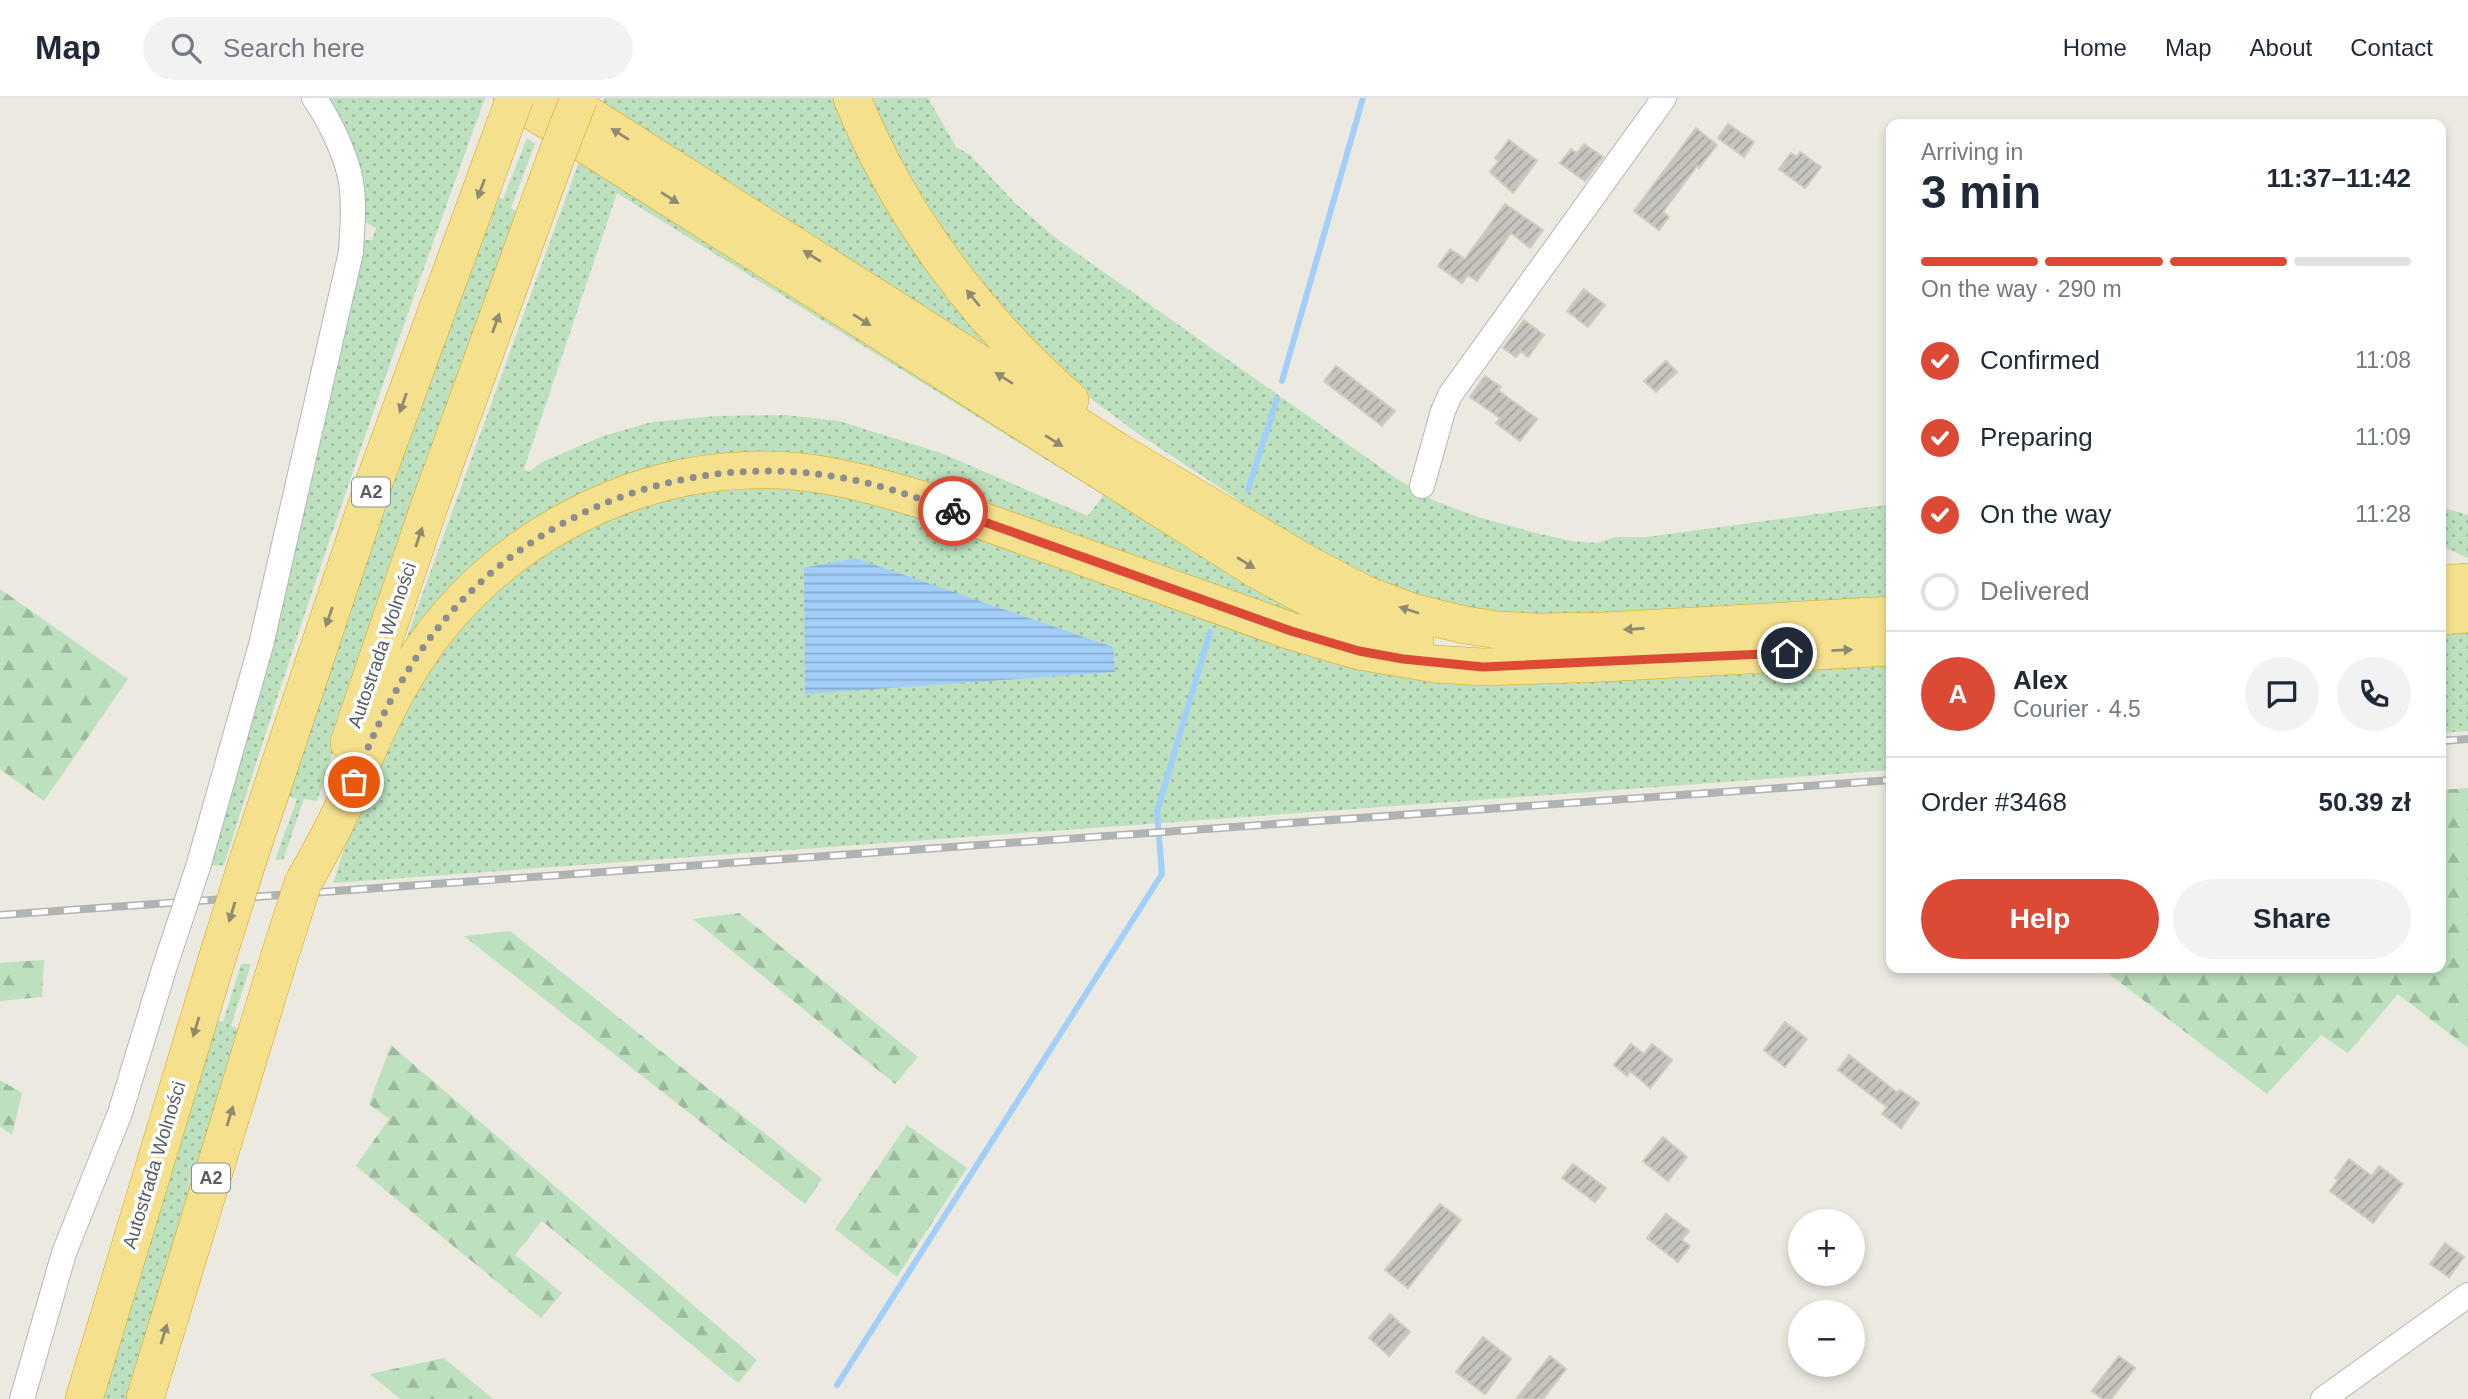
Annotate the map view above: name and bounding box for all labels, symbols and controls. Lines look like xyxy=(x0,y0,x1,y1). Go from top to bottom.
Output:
search box xyxy=(143,17,633,80)
text: Map xyxy=(35,29,101,66)
icon: search xyxy=(167,29,205,67)
text: Search here xyxy=(223,33,365,63)
text: Home xyxy=(2063,34,2127,61)
text: Map xyxy=(2165,34,2212,61)
text: About xyxy=(2250,34,2312,61)
text: Contact xyxy=(2350,34,2433,61)
one-way arrow xyxy=(610,127,629,140)
text: Arriving in xyxy=(1921,139,2023,165)
text: 11:37–11:42 xyxy=(2266,163,2411,193)
text: 3 min xyxy=(1921,166,2041,218)
one-way arrow xyxy=(475,178,486,199)
one-way arrow xyxy=(660,191,679,204)
one-way arrow xyxy=(802,250,821,263)
text: On the way · 290 m xyxy=(1921,276,2122,302)
one-way arrow xyxy=(965,290,980,308)
one-way arrow xyxy=(491,312,502,333)
one-way arrow xyxy=(852,313,872,326)
icon: check xyxy=(1921,342,1959,380)
text: Confirmed xyxy=(1980,345,2100,375)
text: 11:08 xyxy=(2355,347,2411,373)
one-way arrow xyxy=(994,372,1013,385)
one-way arrow xyxy=(398,392,409,413)
icon: check xyxy=(1921,419,1959,457)
text: Preparing xyxy=(1980,422,2093,452)
text: 11:09 xyxy=(2355,424,2411,450)
one-way arrow xyxy=(1044,435,1064,448)
courier xyxy=(918,476,988,546)
road number: A2 xyxy=(352,478,390,506)
icon: bike xyxy=(934,492,972,530)
icon: check xyxy=(1921,496,1959,534)
text: On the way xyxy=(1980,499,2112,529)
text: 11:28 xyxy=(2355,501,2411,527)
one-way arrow xyxy=(414,526,425,547)
one-way arrow xyxy=(1237,556,1256,569)
street label: Autostrada Wolności xyxy=(344,559,420,731)
text: Delivered xyxy=(1980,576,2090,606)
one-way arrow xyxy=(1399,605,1420,615)
one-way arrow xyxy=(323,607,334,628)
pin xyxy=(1757,623,1817,683)
one-way arrow xyxy=(1623,624,1645,635)
icon: home xyxy=(1768,634,1806,672)
one-way arrow xyxy=(1831,644,1853,655)
button: chat xyxy=(2245,657,2319,731)
button: phone xyxy=(2337,657,2411,731)
text: Alex xyxy=(2013,665,2068,695)
text: A xyxy=(1949,679,1967,709)
text: Courier · 4.5 xyxy=(2013,696,2141,722)
pin xyxy=(324,752,384,812)
icon: bag xyxy=(335,763,373,801)
text: Order #3468 xyxy=(1921,787,2067,817)
text: 50.39 zł xyxy=(2318,787,2411,817)
button: Help xyxy=(1921,879,2159,959)
button: Share xyxy=(2173,879,2411,959)
one-way arrow xyxy=(226,902,236,923)
one-way arrow xyxy=(190,1017,201,1038)
street label: Autostrada Wolności xyxy=(119,1079,189,1251)
one-way arrow xyxy=(226,1105,236,1126)
road number: A2 xyxy=(192,1163,230,1192)
map controls xyxy=(1788,1209,1865,1377)
button: + xyxy=(1788,1209,1865,1286)
button: − xyxy=(1788,1300,1865,1377)
one-way arrow xyxy=(160,1323,170,1344)

